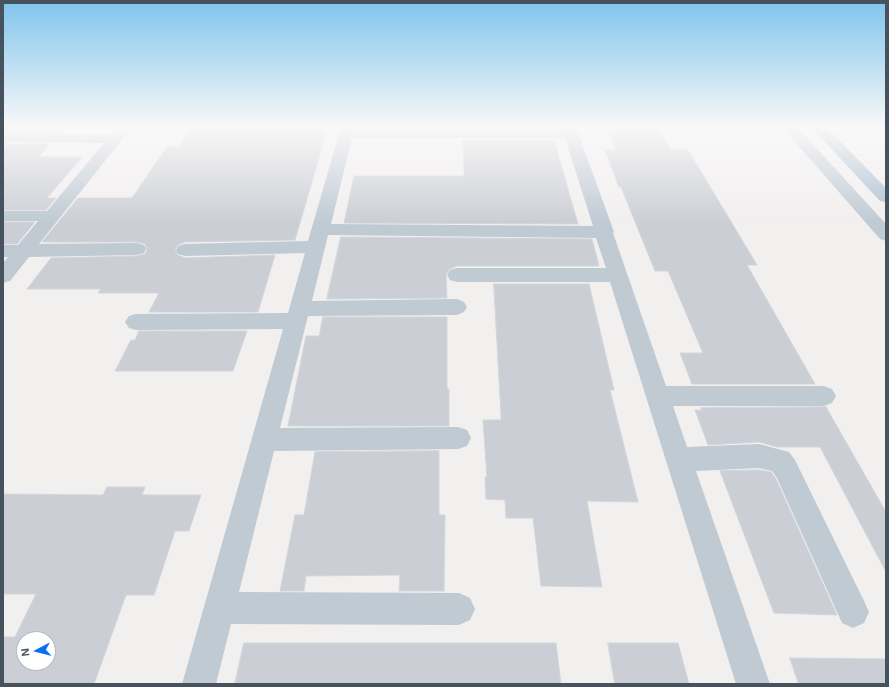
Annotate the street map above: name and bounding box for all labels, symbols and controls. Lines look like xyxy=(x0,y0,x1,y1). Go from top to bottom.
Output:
north arrow xyxy=(16,631,56,671)
text: N xyxy=(19,648,32,657)

